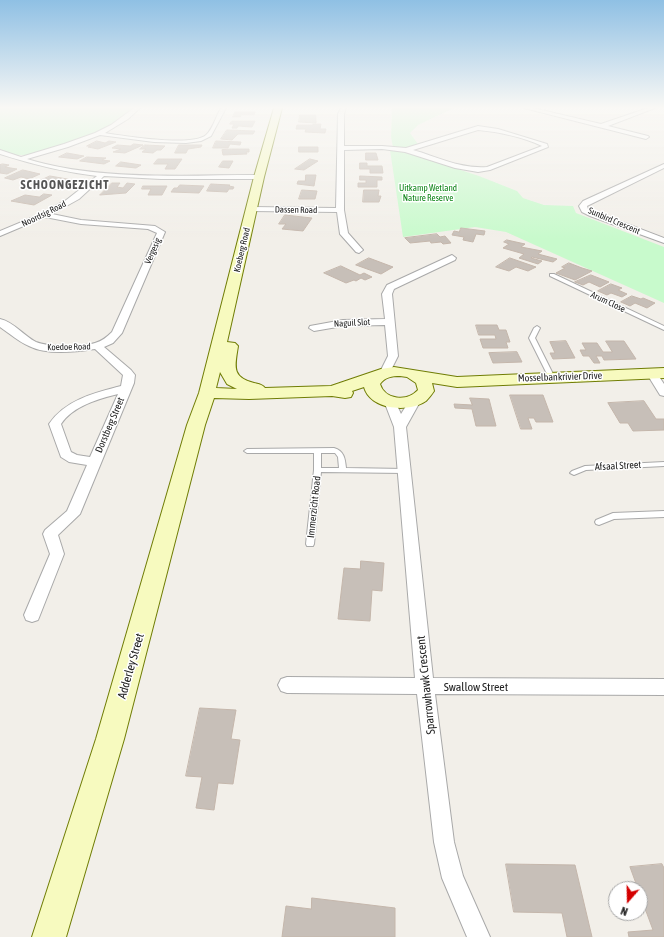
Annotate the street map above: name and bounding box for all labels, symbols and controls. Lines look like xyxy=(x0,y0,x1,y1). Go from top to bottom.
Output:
district label: SCHOONGEZICHT xyxy=(20,178,110,192)
park label: Uitkamp Wetland Nature Reserve xyxy=(399,183,457,204)
street label: Noordsig Road xyxy=(20,199,68,229)
street label: Dassen Road xyxy=(275,204,317,216)
street label: Sunbird Crescent xyxy=(586,205,642,237)
street label: Koeberg Road xyxy=(232,227,252,273)
street label: Vergesig xyxy=(142,236,164,266)
street label: Arum Close xyxy=(589,289,627,315)
street label: Naguil Slot xyxy=(334,317,370,329)
street label: Koedoe Road xyxy=(47,341,91,353)
street label: Mosselbankrivier Drive xyxy=(518,370,602,384)
street label: Dorstberg Street xyxy=(93,395,127,455)
street label: Afsaal Street xyxy=(594,459,642,473)
street label: Immerzicht Road xyxy=(305,475,323,539)
street label: Adderley Street xyxy=(115,632,147,700)
street label: Sparrowhawk Crescent xyxy=(414,635,438,735)
street label: Swallow Street xyxy=(444,680,508,694)
north arrow xyxy=(608,881,648,921)
text: N xyxy=(619,905,629,918)

